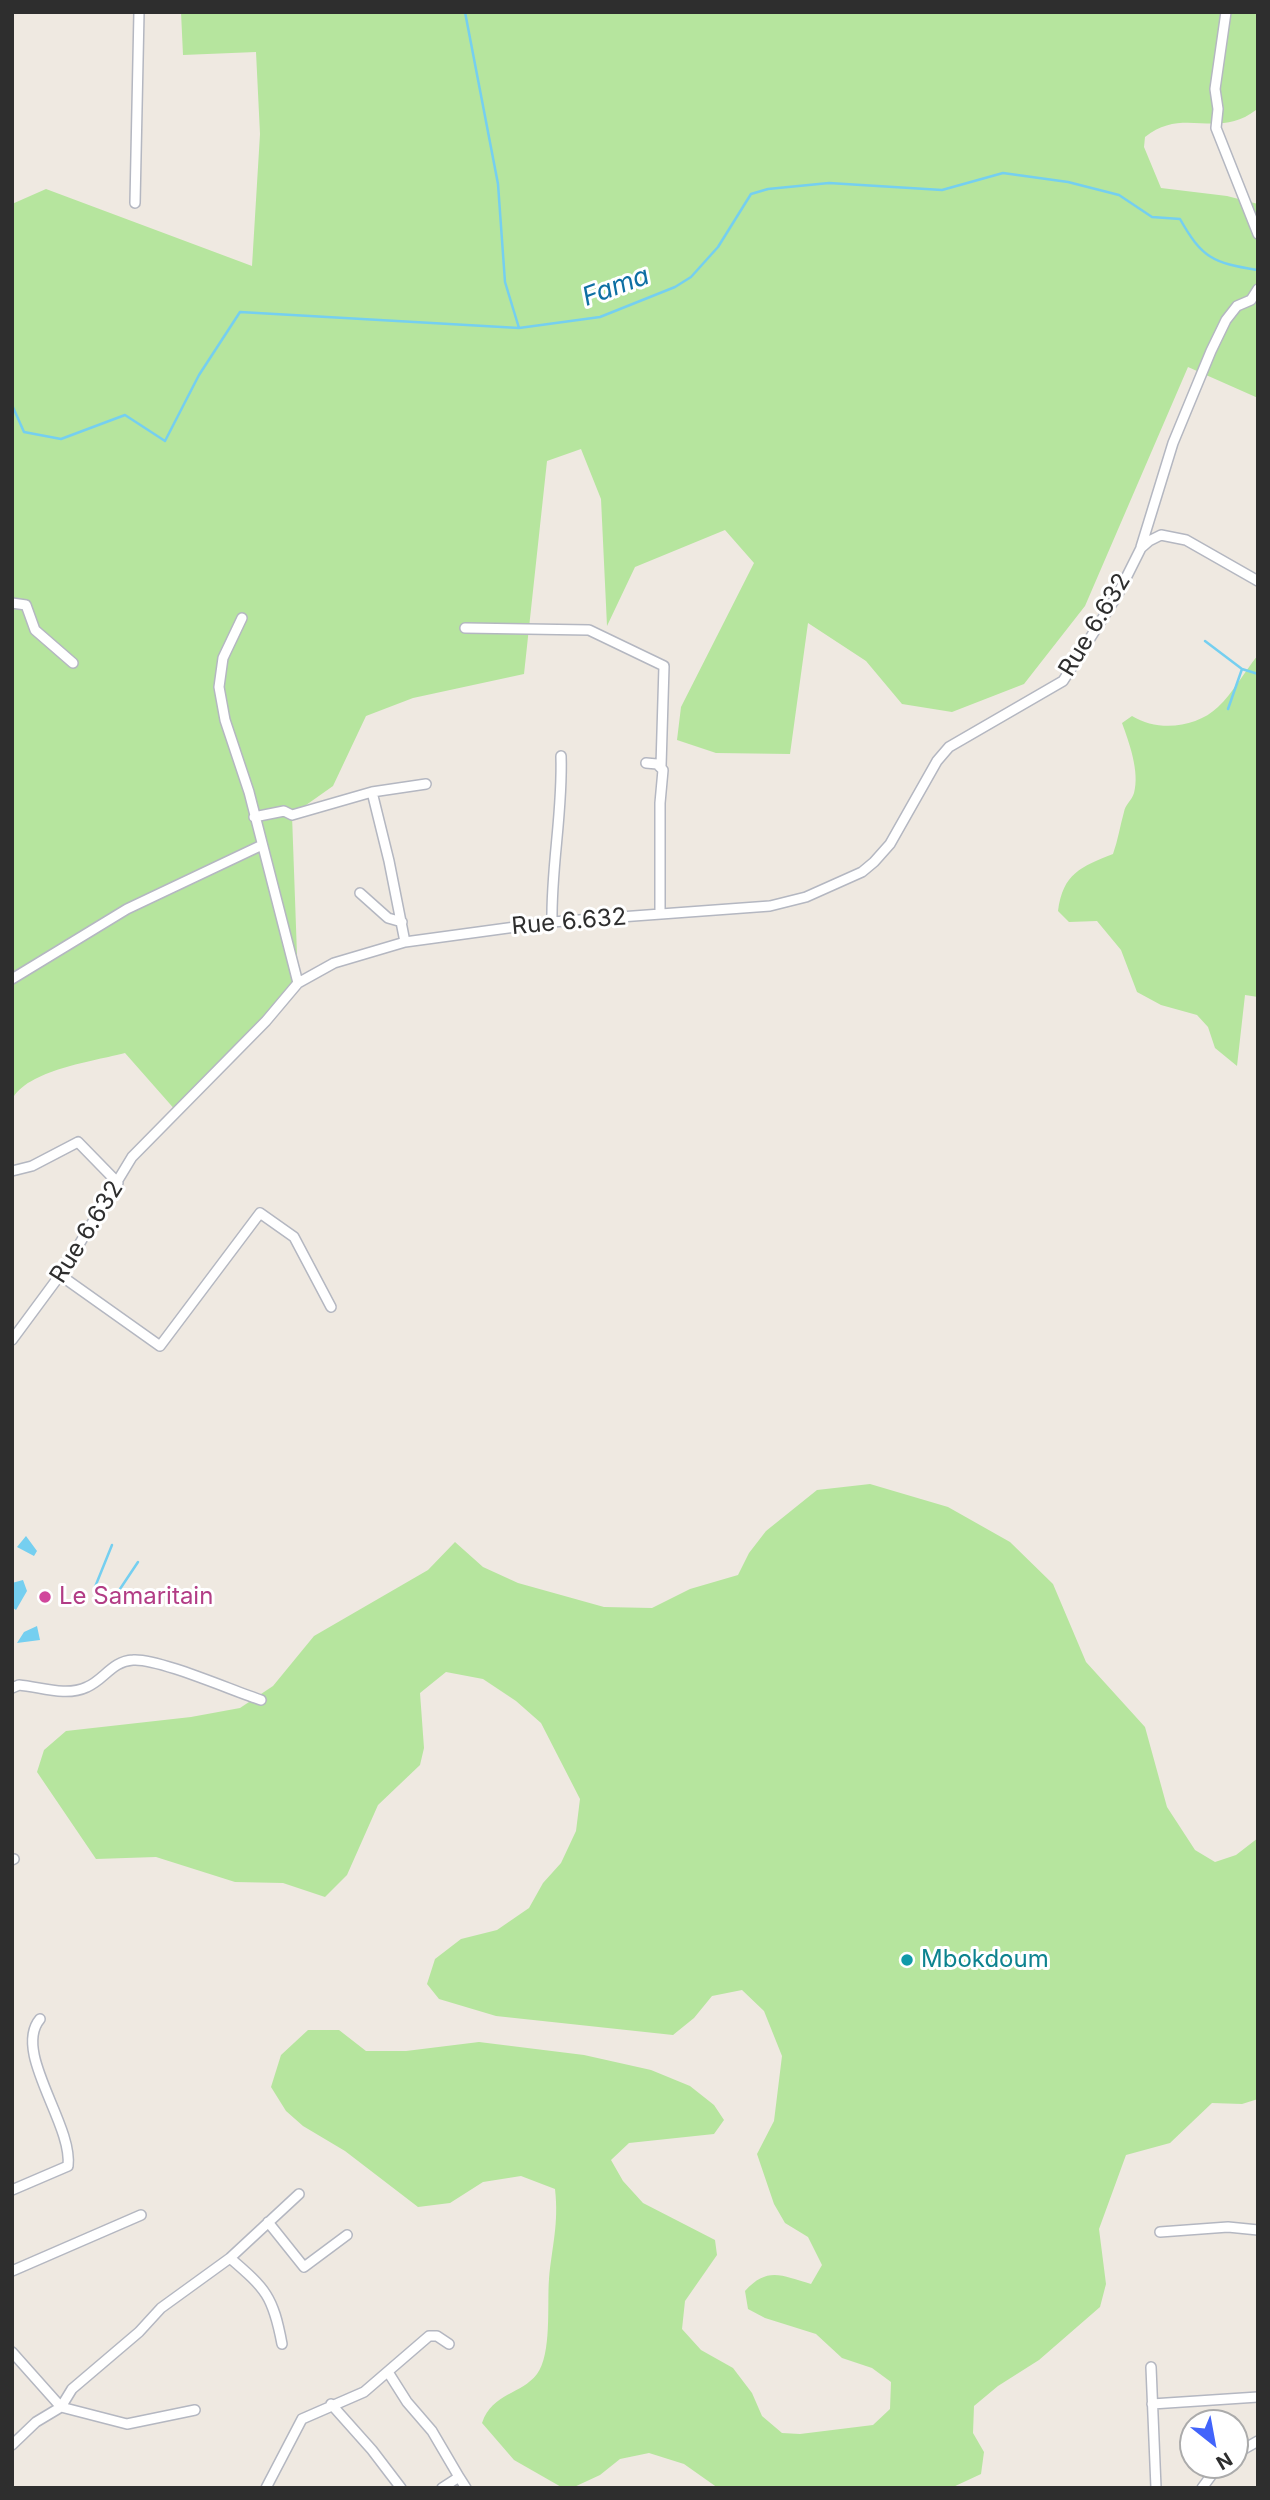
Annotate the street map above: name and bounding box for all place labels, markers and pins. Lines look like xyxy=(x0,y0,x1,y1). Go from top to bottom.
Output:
place label: Le Samaritain xyxy=(59,1583,213,1611)
marker: Le Samaritain xyxy=(37,1589,53,1605)
place label: Mbokdoum xyxy=(921,1946,1049,1974)
marker: Mbokdoum xyxy=(899,1952,915,1968)

